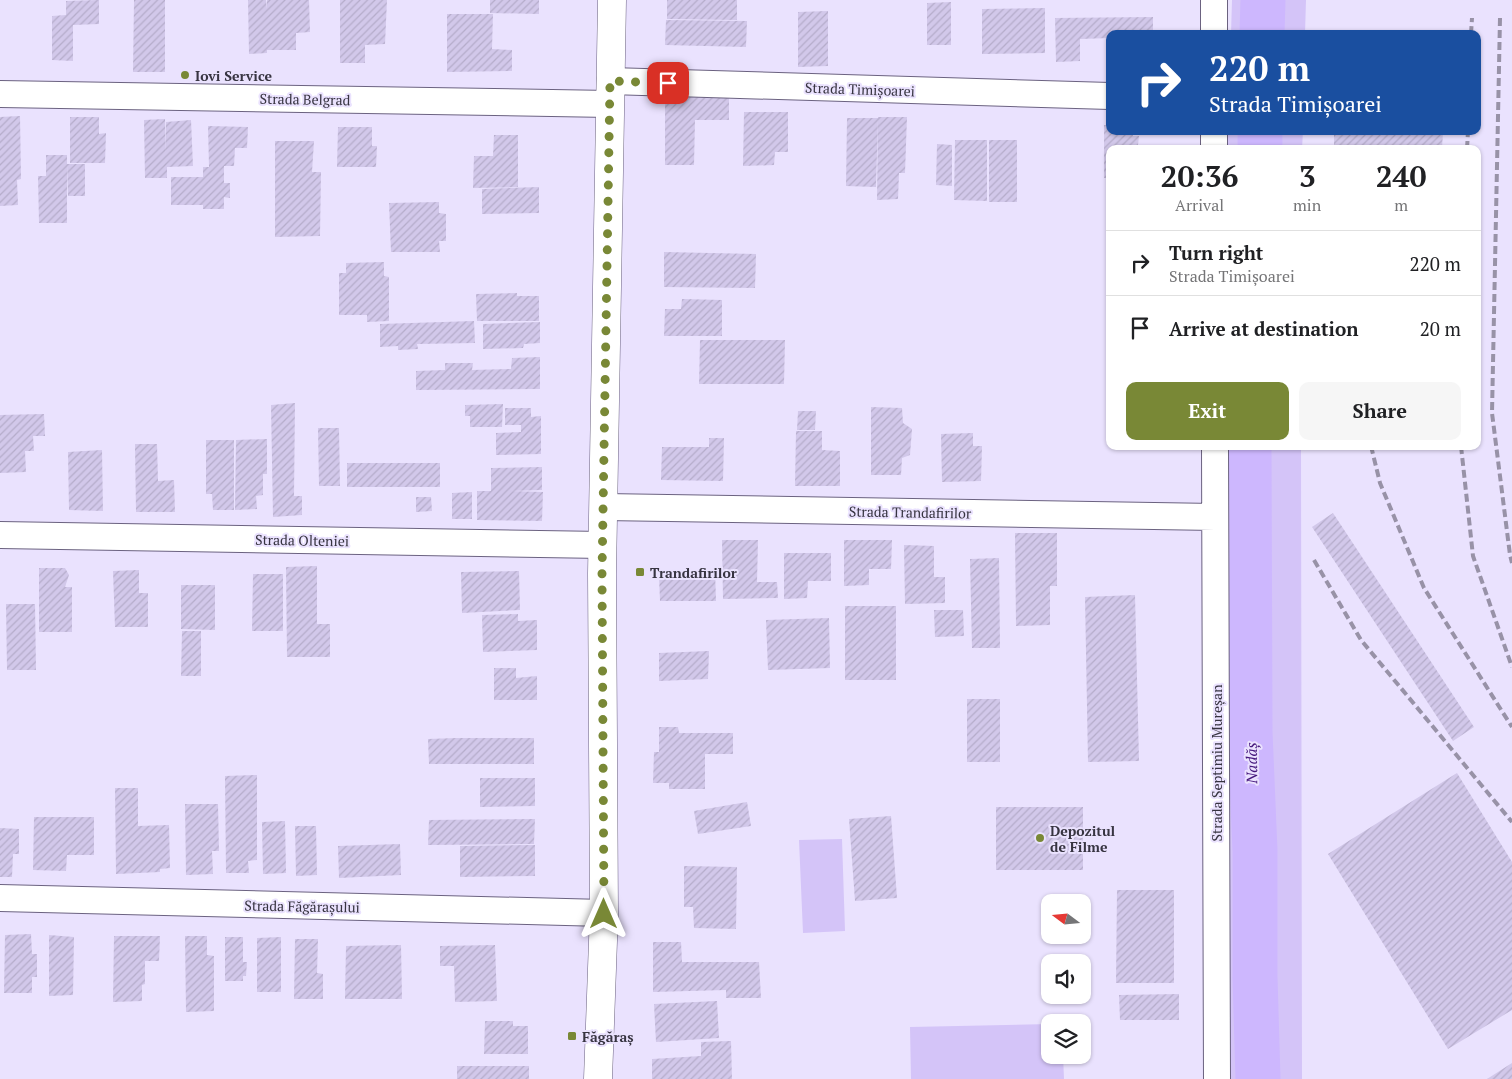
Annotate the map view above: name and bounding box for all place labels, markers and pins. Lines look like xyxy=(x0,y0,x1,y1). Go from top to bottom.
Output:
pin xyxy=(647,62,689,104)
place label: Iovi Service xyxy=(195,66,273,85)
marker: Iovi Service xyxy=(179,69,191,81)
place label: Trandafirilor xyxy=(650,563,737,582)
marker: Trandafirilor xyxy=(634,566,646,578)
place label: Depozitul de Filme xyxy=(1050,821,1116,856)
marker: Depozitul de Filme xyxy=(1034,832,1046,844)
place label: Făgăraș xyxy=(582,1027,634,1046)
marker: Făgăraș xyxy=(566,1030,578,1042)

